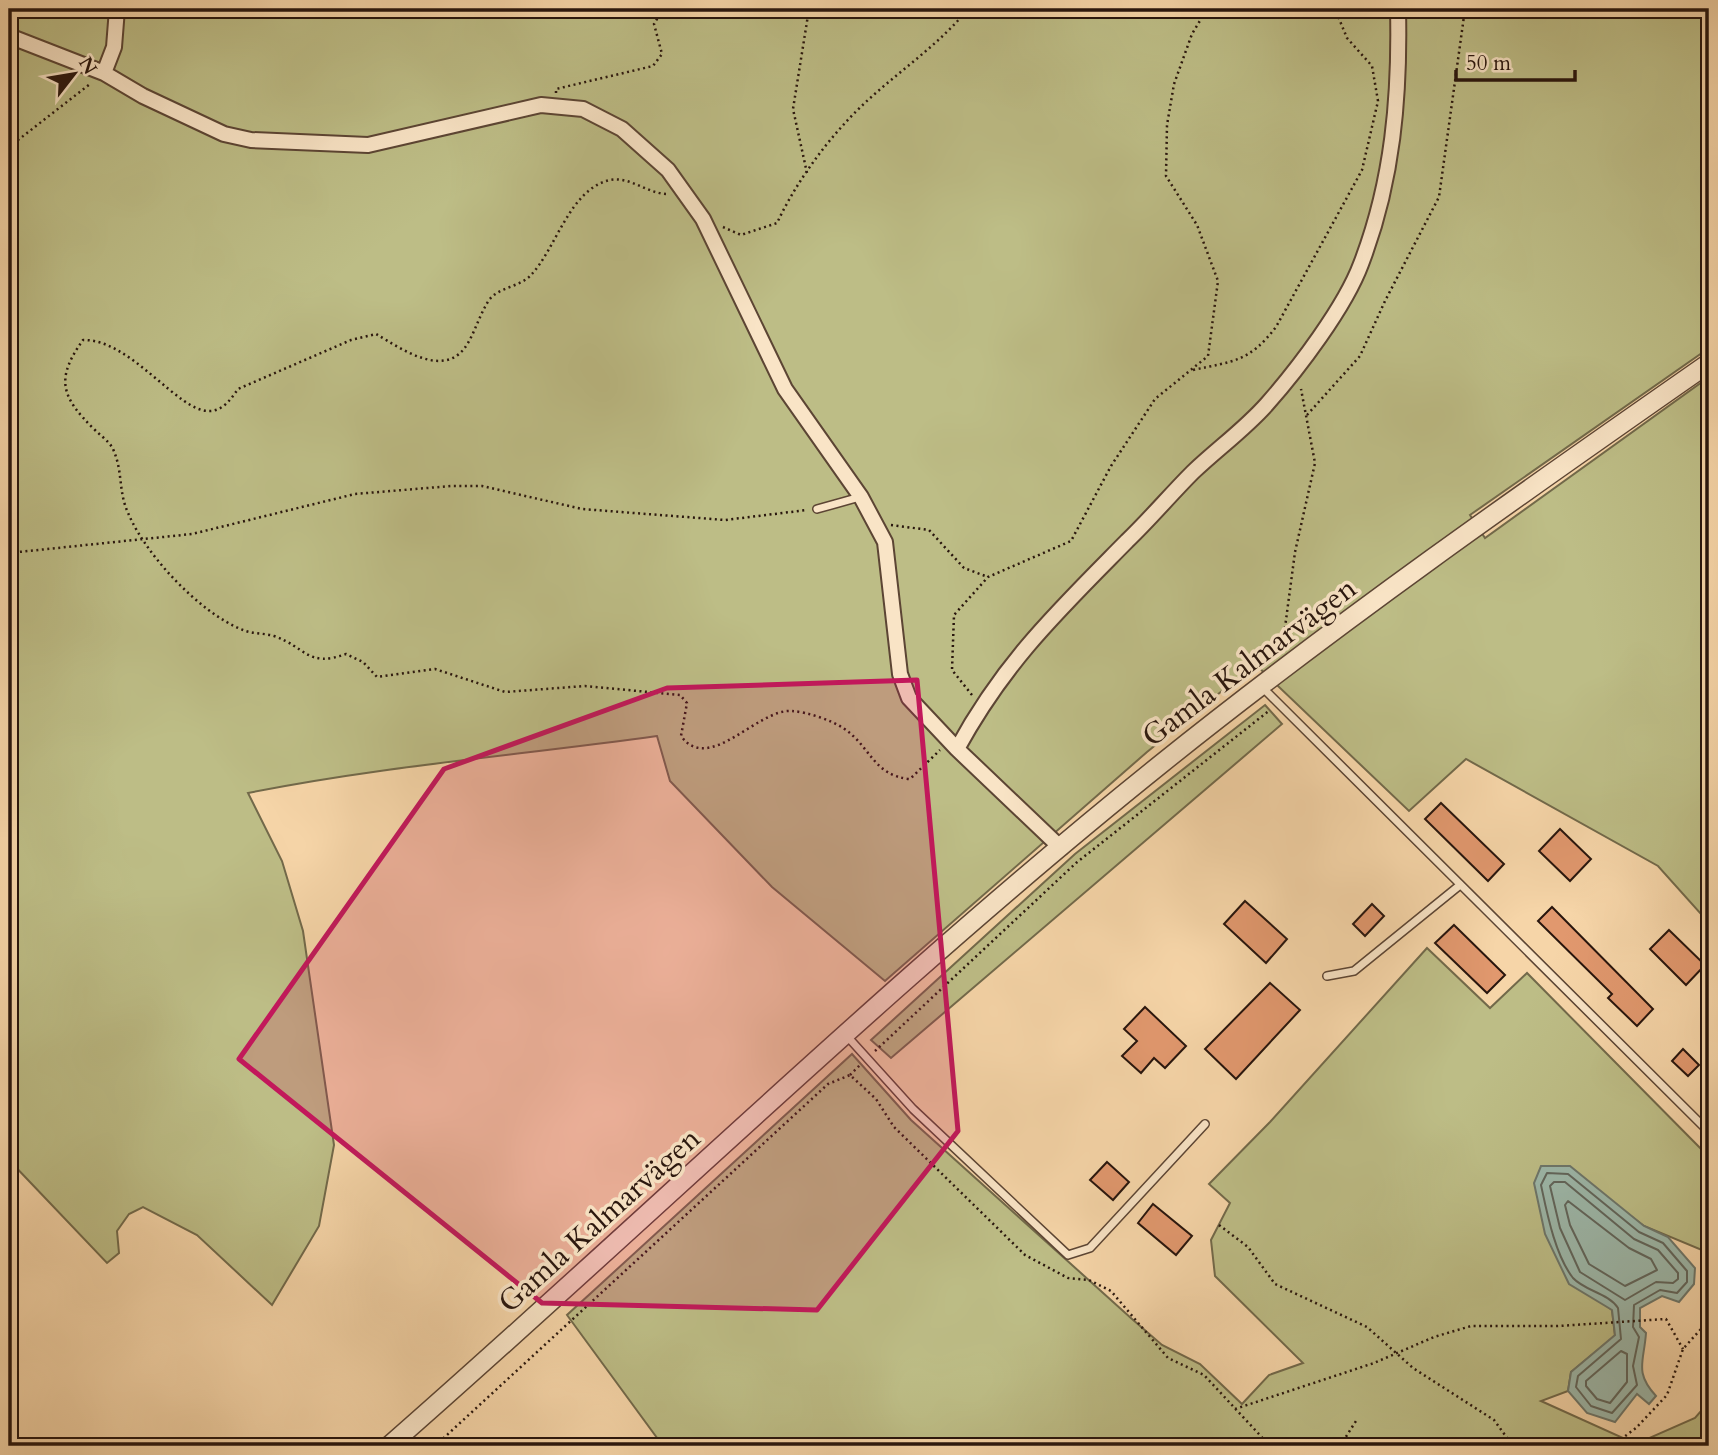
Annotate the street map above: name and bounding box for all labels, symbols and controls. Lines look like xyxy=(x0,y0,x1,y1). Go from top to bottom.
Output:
north arrow xyxy=(38,38,108,108)
scale bar xyxy=(1456,38,1574,82)
text: 50 m xyxy=(1466,49,1511,78)
text: N xyxy=(72,52,103,80)
street label: Gamla Kalmarvägen xyxy=(1134,568,1365,757)
street label: Gamla Kalmarvägen xyxy=(489,1119,709,1322)

